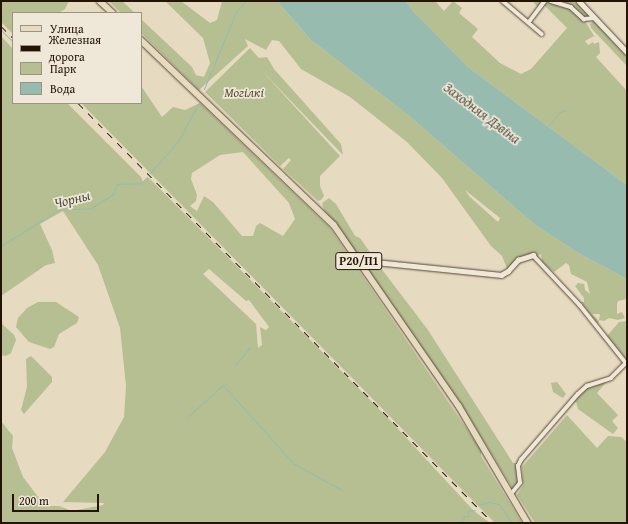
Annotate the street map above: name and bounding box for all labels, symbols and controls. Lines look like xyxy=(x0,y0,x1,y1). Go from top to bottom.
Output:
legend xyxy=(12,12,142,104)
text: Улица xyxy=(50,20,84,37)
text: Железная дорога xyxy=(49,31,101,65)
text: Парк xyxy=(50,60,76,77)
water label: Заходняя Дзвіна xyxy=(440,79,524,147)
text: Вода xyxy=(50,80,75,97)
park label: Могілкі xyxy=(224,85,264,101)
water label: Чорны xyxy=(52,186,92,212)
road number: Р20/П1 xyxy=(335,251,383,271)
scale bar xyxy=(14,486,101,512)
text: 200 m xyxy=(19,492,49,509)

